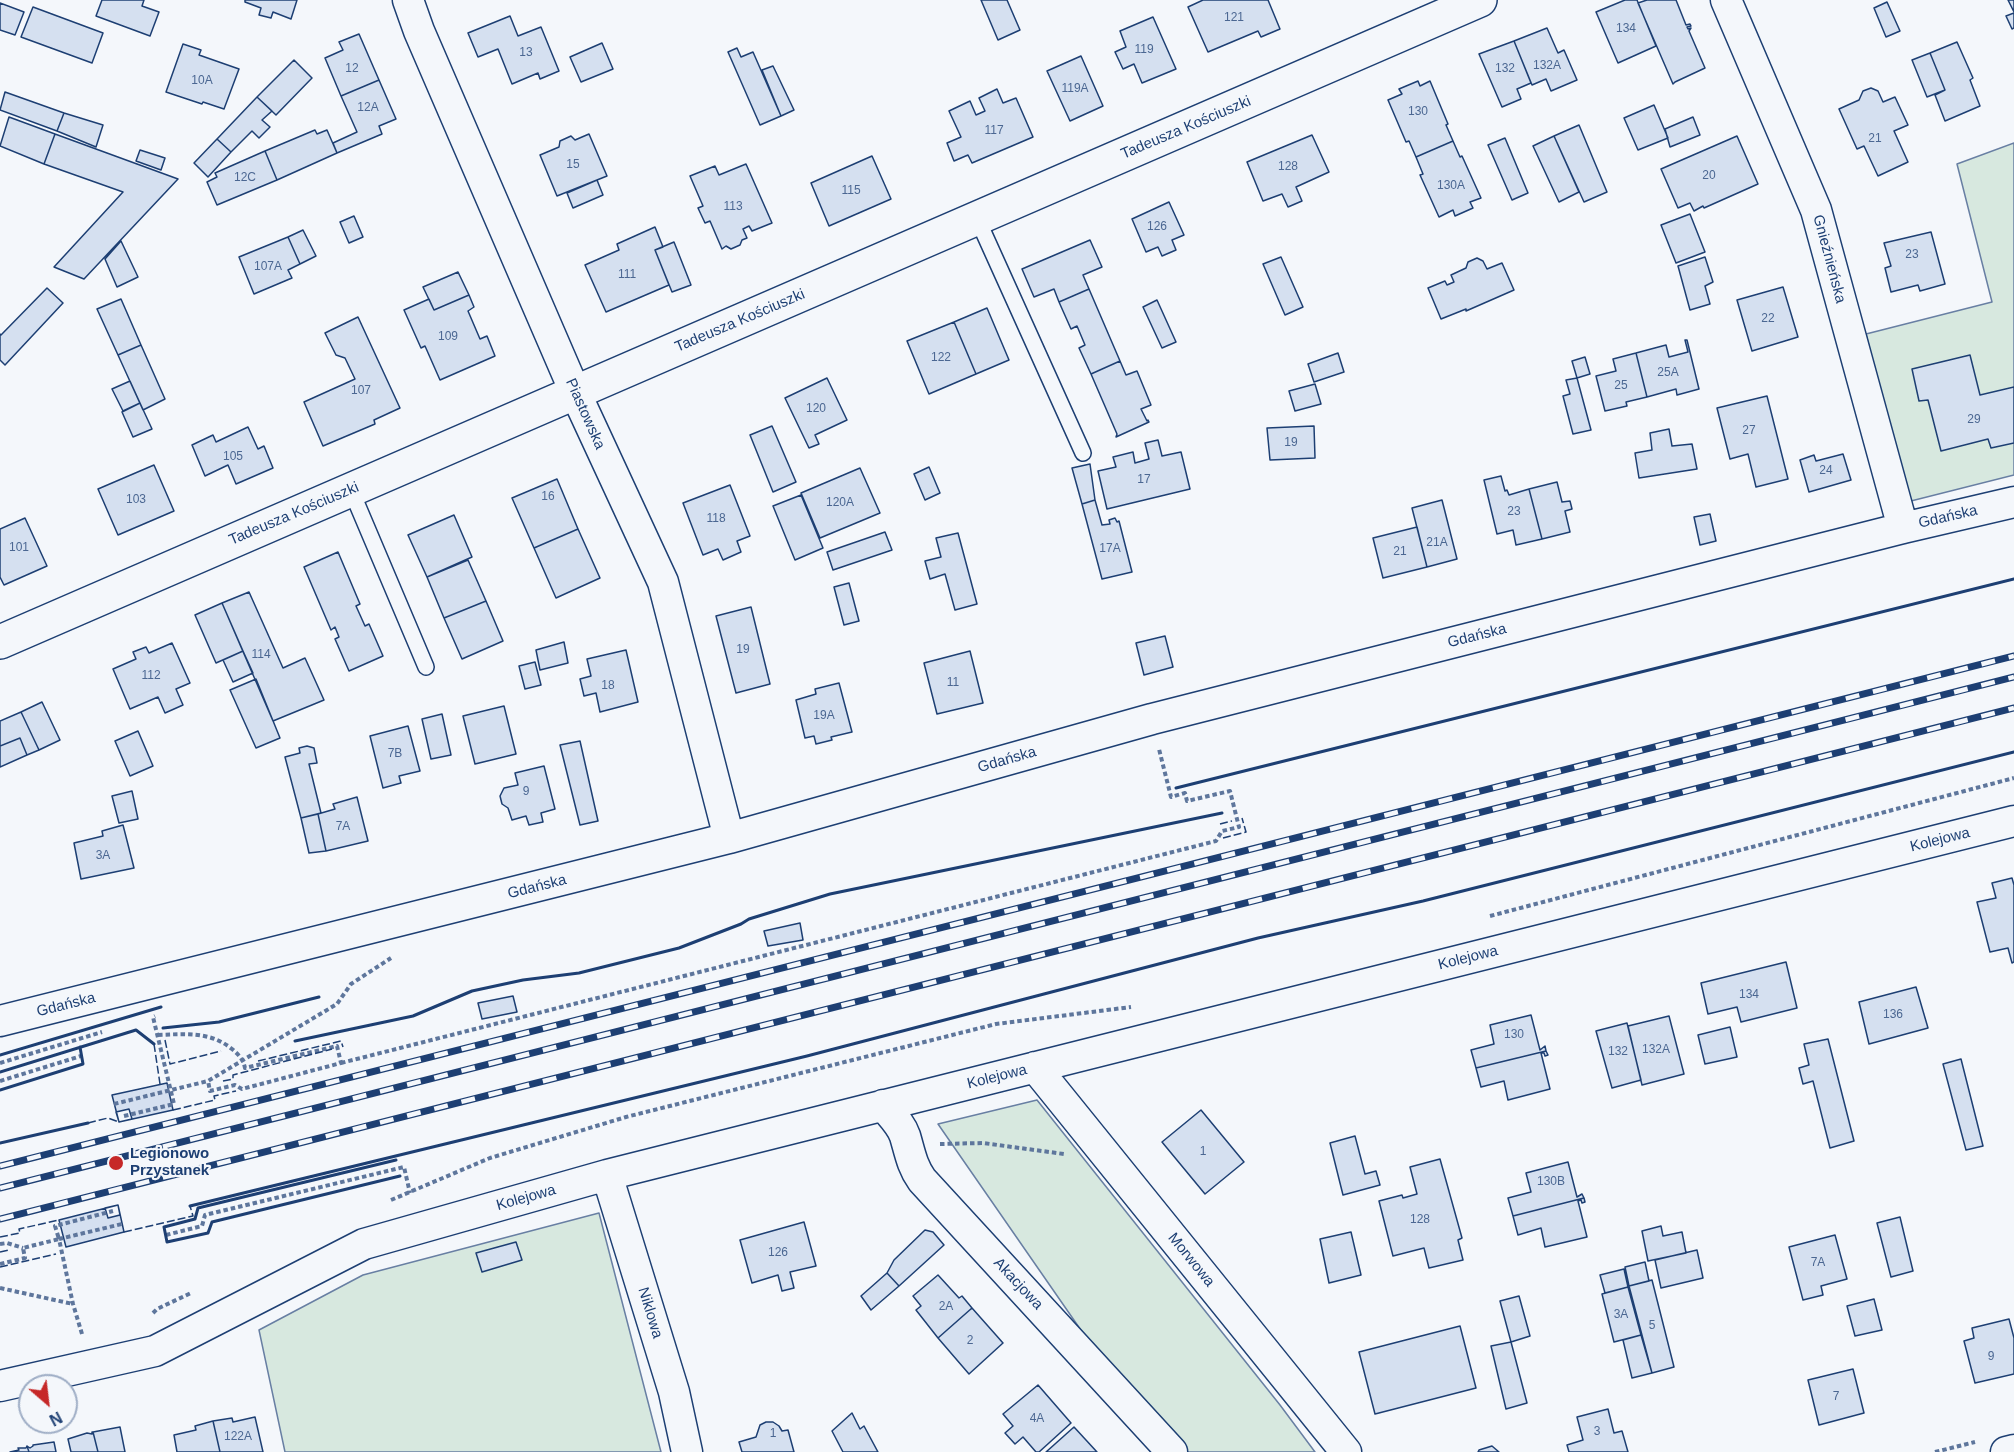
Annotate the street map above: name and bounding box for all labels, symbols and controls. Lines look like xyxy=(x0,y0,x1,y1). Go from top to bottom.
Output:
house number: 121 xyxy=(1224,11,1244,25)
house number: 134 xyxy=(1616,22,1636,36)
house number: 119 xyxy=(1134,43,1154,57)
house number: 13 xyxy=(519,46,533,60)
house number: 132A xyxy=(1533,59,1561,73)
house number: 12 xyxy=(345,62,359,76)
house number: 132 xyxy=(1495,62,1515,76)
house number: 10A xyxy=(191,74,213,88)
house number: 119A xyxy=(1061,82,1089,96)
street label: Tadeusza Kościuszki xyxy=(1118,93,1254,163)
house number: 12A xyxy=(357,101,379,115)
house number: 130 xyxy=(1408,105,1428,119)
house number: 117 xyxy=(984,124,1004,138)
house number: 21 xyxy=(1868,132,1882,146)
house number: 15 xyxy=(566,158,580,172)
house number: 128 xyxy=(1278,160,1298,174)
house number: 20 xyxy=(1702,169,1716,183)
house number: 12C xyxy=(234,171,256,185)
house number: 130A xyxy=(1437,179,1465,193)
house number: 115 xyxy=(841,184,861,198)
house number: 113 xyxy=(723,200,743,214)
street label: Gnieźnieńska xyxy=(1809,213,1849,305)
house number: 126 xyxy=(1147,220,1167,234)
house number: 23 xyxy=(1905,248,1919,262)
house number: 107A xyxy=(254,260,282,274)
house number: 111 xyxy=(618,268,636,282)
street label: Tadeusza Kościuszki xyxy=(672,286,808,356)
house number: 22 xyxy=(1761,312,1775,326)
house number: 109 xyxy=(438,330,458,344)
house number: 122 xyxy=(931,351,951,365)
house number: 25A xyxy=(1657,366,1679,380)
street label: Piastowska xyxy=(561,376,609,452)
house number: 25 xyxy=(1614,379,1628,393)
house number: 107 xyxy=(351,384,371,398)
house number: 120 xyxy=(806,402,826,416)
house number: 29 xyxy=(1967,413,1981,427)
house number: 27 xyxy=(1742,424,1756,438)
house number: 19 xyxy=(1284,436,1298,450)
house number: 105 xyxy=(223,450,243,464)
house number: 24 xyxy=(1819,464,1833,478)
house number: 17 xyxy=(1137,473,1151,487)
street label: Tadeusza Kościuszki xyxy=(226,479,362,549)
house number: 16 xyxy=(541,490,555,504)
house number: 103 xyxy=(126,493,146,507)
house number: 120A xyxy=(826,496,854,510)
street label: Gdańska xyxy=(1917,501,1979,533)
house number: 23 xyxy=(1507,505,1521,519)
house number: 118 xyxy=(706,512,726,526)
house number: 21A xyxy=(1426,536,1448,550)
house number: 101 xyxy=(9,541,29,555)
house number: 17A xyxy=(1099,542,1121,556)
house number: 21 xyxy=(1393,545,1407,559)
street label: Gdańska xyxy=(1446,620,1508,652)
house number: 19 xyxy=(736,643,750,657)
house number: 114 xyxy=(251,648,271,662)
house number: 112 xyxy=(141,669,161,683)
house number: 11 xyxy=(947,676,959,690)
house number: 18 xyxy=(601,679,615,693)
house number: 19A xyxy=(813,709,835,723)
street label: Gdańska xyxy=(976,743,1038,777)
house number: 7B xyxy=(388,747,402,761)
house number: 9 xyxy=(523,785,529,799)
house number: 7A xyxy=(336,820,350,834)
street label: Kolejowa xyxy=(1908,824,1972,856)
house number: 3A xyxy=(96,849,110,863)
street label: Gdańska xyxy=(506,871,568,903)
street label: Kolejowa xyxy=(1436,942,1500,974)
house number: 134 xyxy=(1739,988,1759,1002)
street label: Gdańska xyxy=(35,989,97,1021)
house number: 136 xyxy=(1883,1008,1903,1022)
house number: 130 xyxy=(1504,1028,1524,1042)
house number: 132A xyxy=(1642,1043,1670,1057)
house number: 132 xyxy=(1608,1045,1628,1059)
street label: Kolejowa xyxy=(965,1061,1029,1093)
place label: Legionowo Przystanek xyxy=(130,1145,209,1180)
house number: 1 xyxy=(1200,1145,1206,1159)
marker: Legionowo Przystanek xyxy=(107,1154,125,1172)
house number: 130B xyxy=(1537,1175,1565,1189)
street label: Kolejowa xyxy=(494,1181,558,1215)
house number: 128 xyxy=(1410,1213,1430,1227)
street label: Morwowa xyxy=(1164,1229,1218,1291)
house number: 126 xyxy=(768,1246,788,1260)
street label: Akacjowa xyxy=(990,1254,1046,1314)
house number: 7A xyxy=(1811,1256,1825,1270)
street label: Niklowa xyxy=(634,1285,666,1341)
house number: 2A xyxy=(939,1300,953,1314)
house number: 3A xyxy=(1614,1308,1628,1322)
house number: 5 xyxy=(1649,1319,1655,1333)
house number: 2 xyxy=(967,1334,973,1348)
house number: 9 xyxy=(1988,1350,1994,1364)
north arrow xyxy=(18,1374,78,1434)
house number: 7 xyxy=(1833,1390,1839,1404)
text: N xyxy=(47,1408,65,1429)
house number: 4A xyxy=(1030,1412,1044,1426)
house number: 3 xyxy=(1594,1425,1600,1439)
house number: 1 xyxy=(770,1427,776,1441)
house number: 122A xyxy=(224,1430,252,1444)

